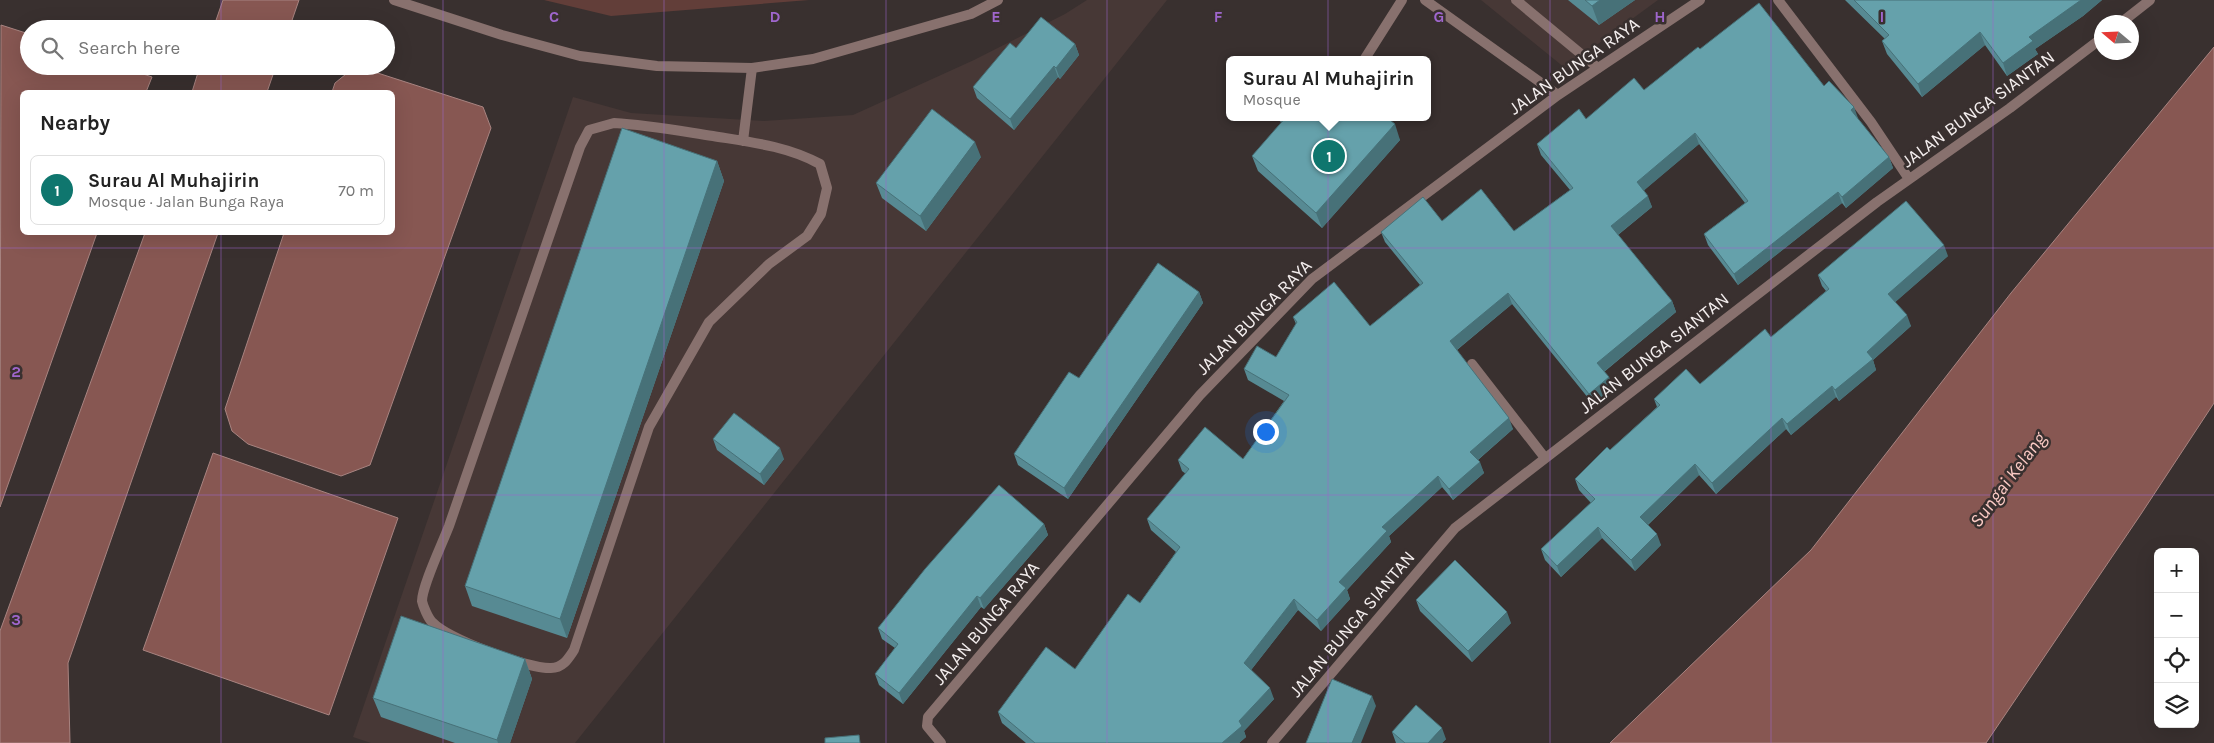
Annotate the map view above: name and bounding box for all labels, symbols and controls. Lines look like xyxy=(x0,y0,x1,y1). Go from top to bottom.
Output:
text: C xyxy=(549,7,559,26)
text: D xyxy=(770,7,781,26)
text: E xyxy=(991,7,1001,26)
text: F xyxy=(1214,7,1223,26)
text: G xyxy=(1434,7,1444,26)
text: H xyxy=(1654,7,1666,26)
text: I xyxy=(1880,7,1884,26)
street label: JALAN BUNGA RAYA xyxy=(1505,13,1643,119)
north arrow xyxy=(2094,15,2139,60)
search box xyxy=(20,20,395,75)
icon: search xyxy=(38,34,66,62)
text: Search here xyxy=(78,37,180,59)
street label: JALAN BUNGA SIANTAN xyxy=(1897,46,2059,172)
popup xyxy=(1226,56,1431,121)
text: Surau Al Muhajirin xyxy=(1243,68,1414,90)
text: Mosque xyxy=(1243,90,1301,109)
text: Nearby xyxy=(40,111,110,135)
pin: 1 xyxy=(1313,137,1345,175)
text: Surau Al Muhajirin xyxy=(88,170,259,192)
text: 1 xyxy=(54,181,60,200)
text: 70 m xyxy=(338,181,374,200)
text: Mosque · Jalan Bunga Raya xyxy=(88,192,284,211)
street label: JALAN BUNGA RAYA xyxy=(1192,255,1316,379)
street label: JALAN BUNGA SIANTAN xyxy=(1575,288,1733,418)
text: 2 xyxy=(11,362,21,381)
your location xyxy=(1253,419,1279,445)
water label: Sungai Kelang xyxy=(1965,427,2052,532)
street label: JALAN BUNGA SIANTAN xyxy=(1284,546,1420,702)
map controls xyxy=(2154,548,2199,728)
button: + xyxy=(2154,548,2199,593)
street label: JALAN BUNGA RAYA xyxy=(928,557,1044,689)
button: − xyxy=(2154,593,2199,638)
text: 3 xyxy=(11,610,21,629)
button: locate xyxy=(2154,638,2199,683)
button: layers xyxy=(2154,683,2199,728)

